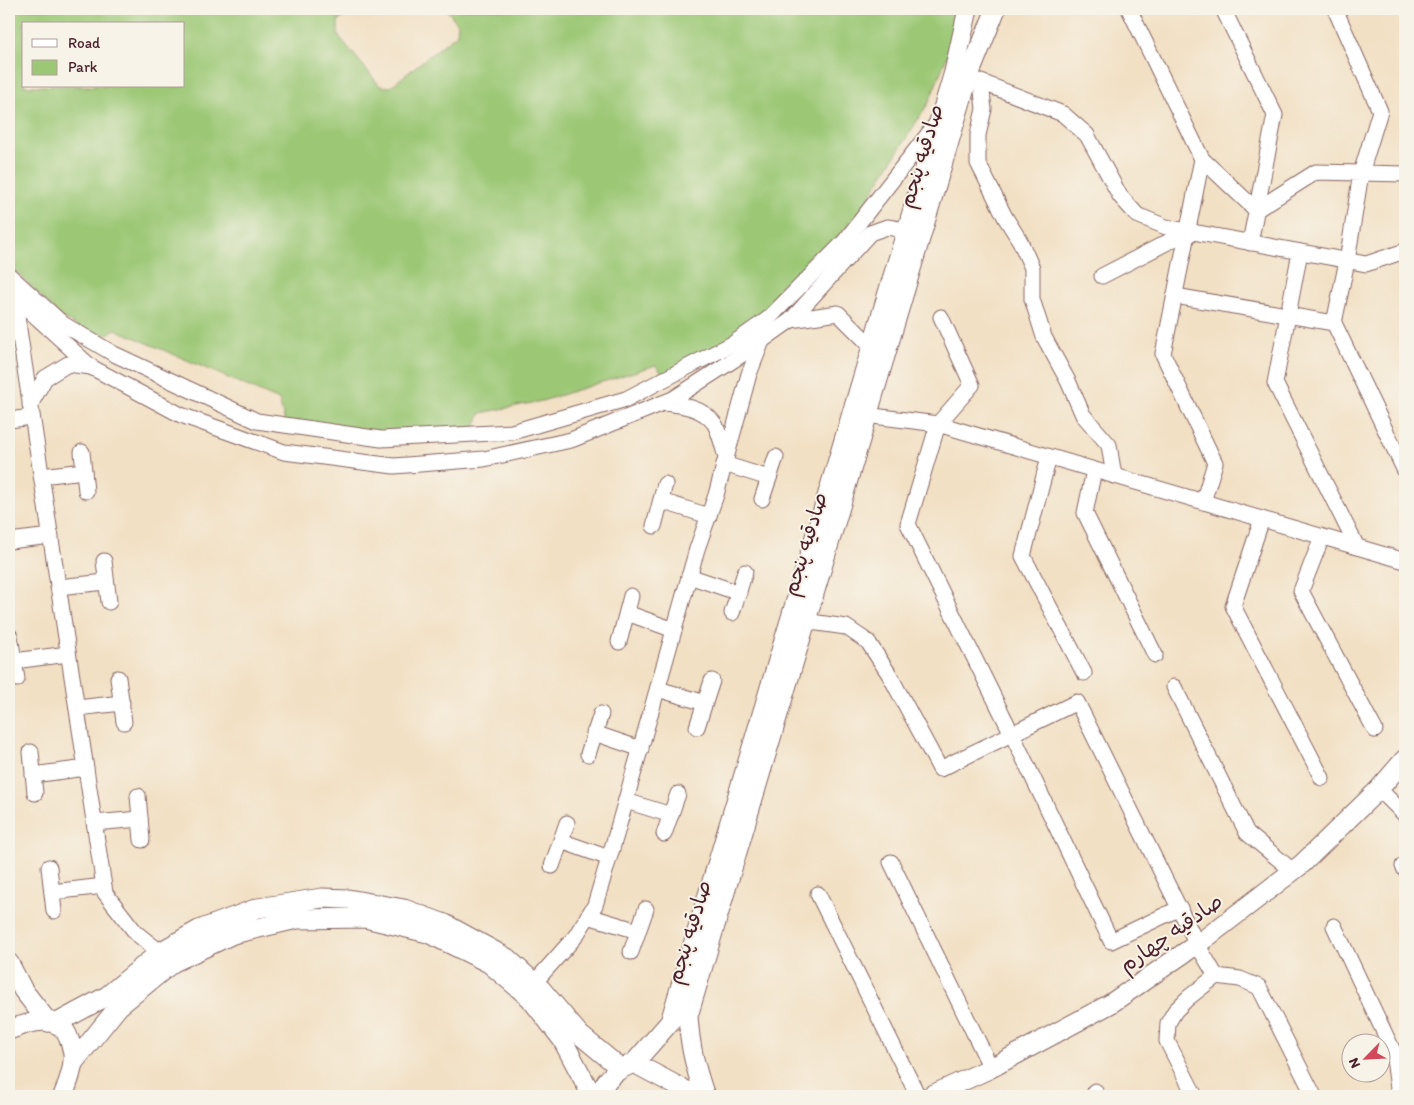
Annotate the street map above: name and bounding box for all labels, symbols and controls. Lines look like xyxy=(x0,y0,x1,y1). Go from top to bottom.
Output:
legend xyxy=(22,22,185,88)
text: Road xyxy=(68,34,101,52)
text: Park xyxy=(68,58,98,76)
street label: صادقیه پنجم xyxy=(893,101,952,212)
street label: صادقیه پنجم xyxy=(777,489,836,600)
street label: صادقیه پنجم xyxy=(661,877,720,988)
street label: صادقیه چهارم xyxy=(1114,888,1229,981)
north arrow xyxy=(1342,1032,1392,1082)
text: N xyxy=(1345,1055,1364,1071)

